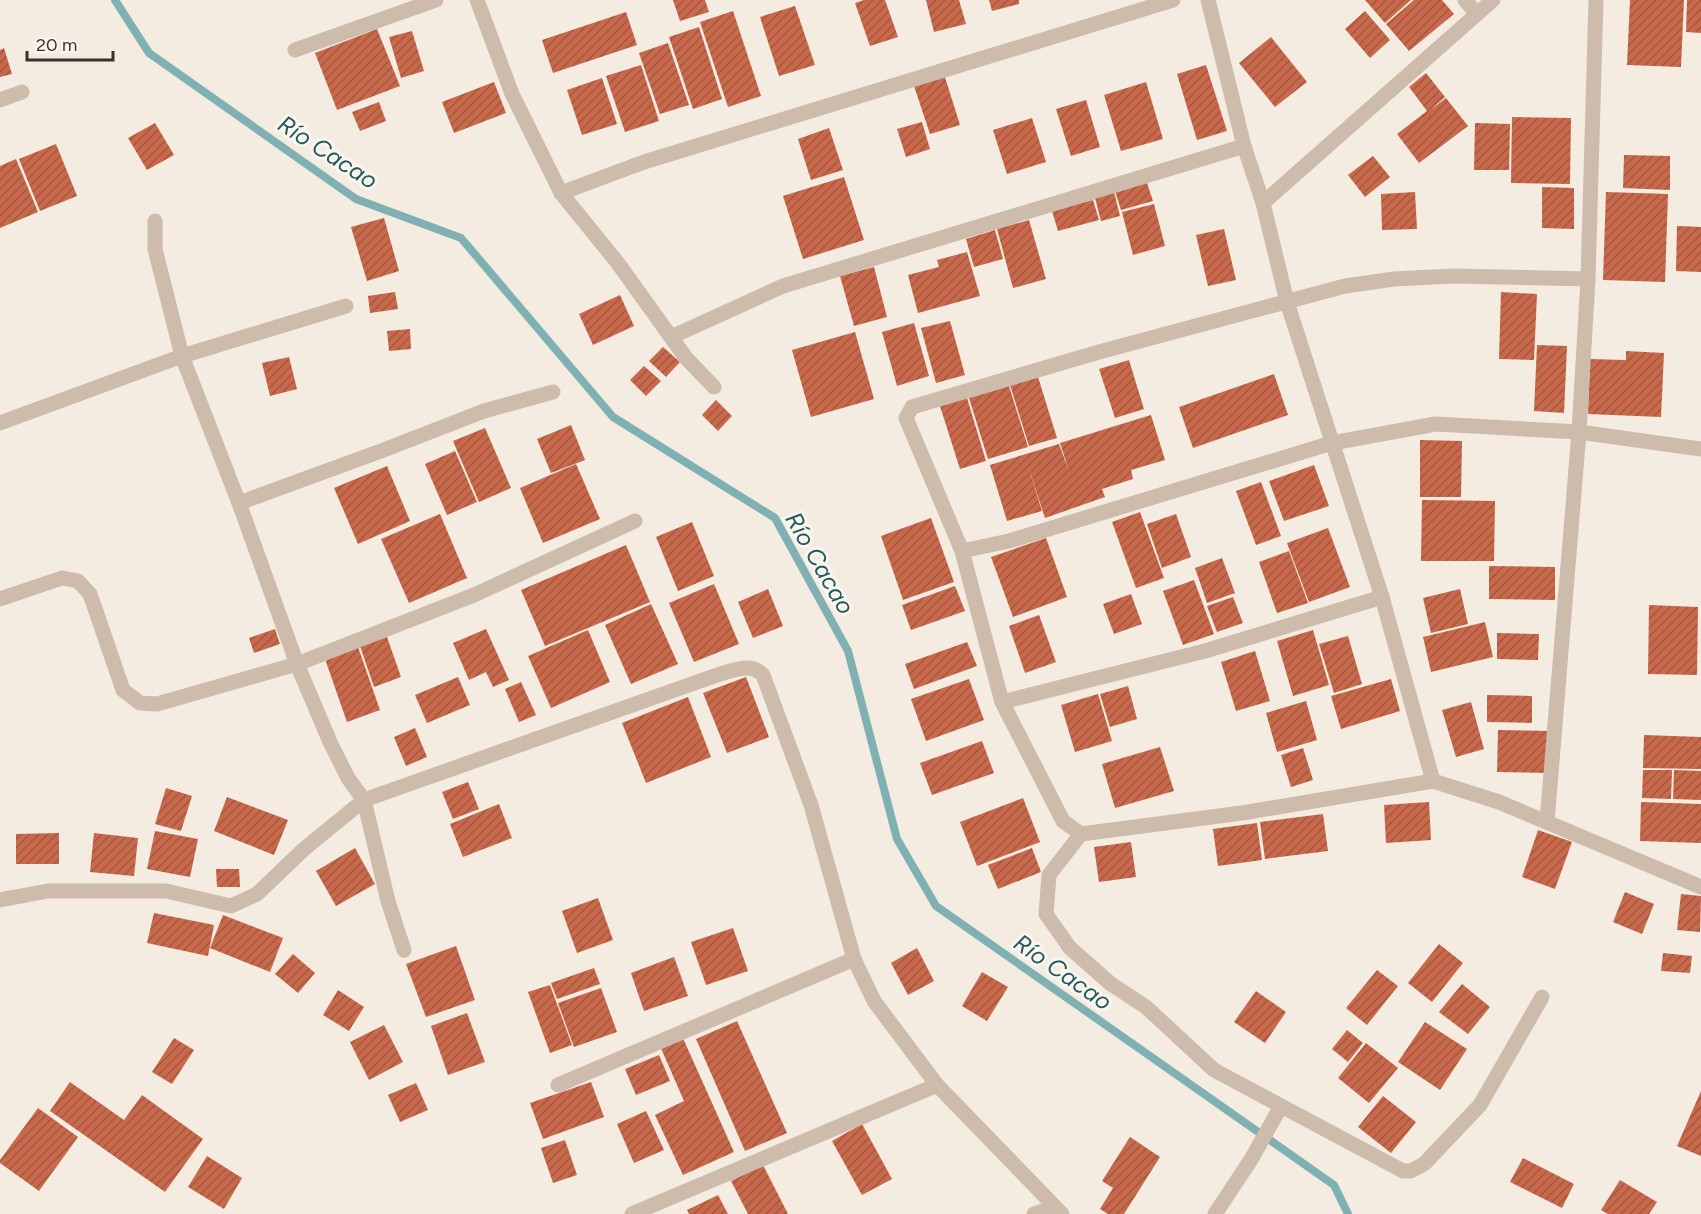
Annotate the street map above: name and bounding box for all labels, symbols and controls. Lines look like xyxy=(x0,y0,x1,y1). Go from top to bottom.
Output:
scale bar xyxy=(27,24,112,62)
text: 20 m xyxy=(36,34,77,56)
water label: Río Cacao xyxy=(273,109,383,195)
water label: Río Cacao xyxy=(779,507,861,619)
water label: Río Cacao xyxy=(1008,928,1118,1016)

